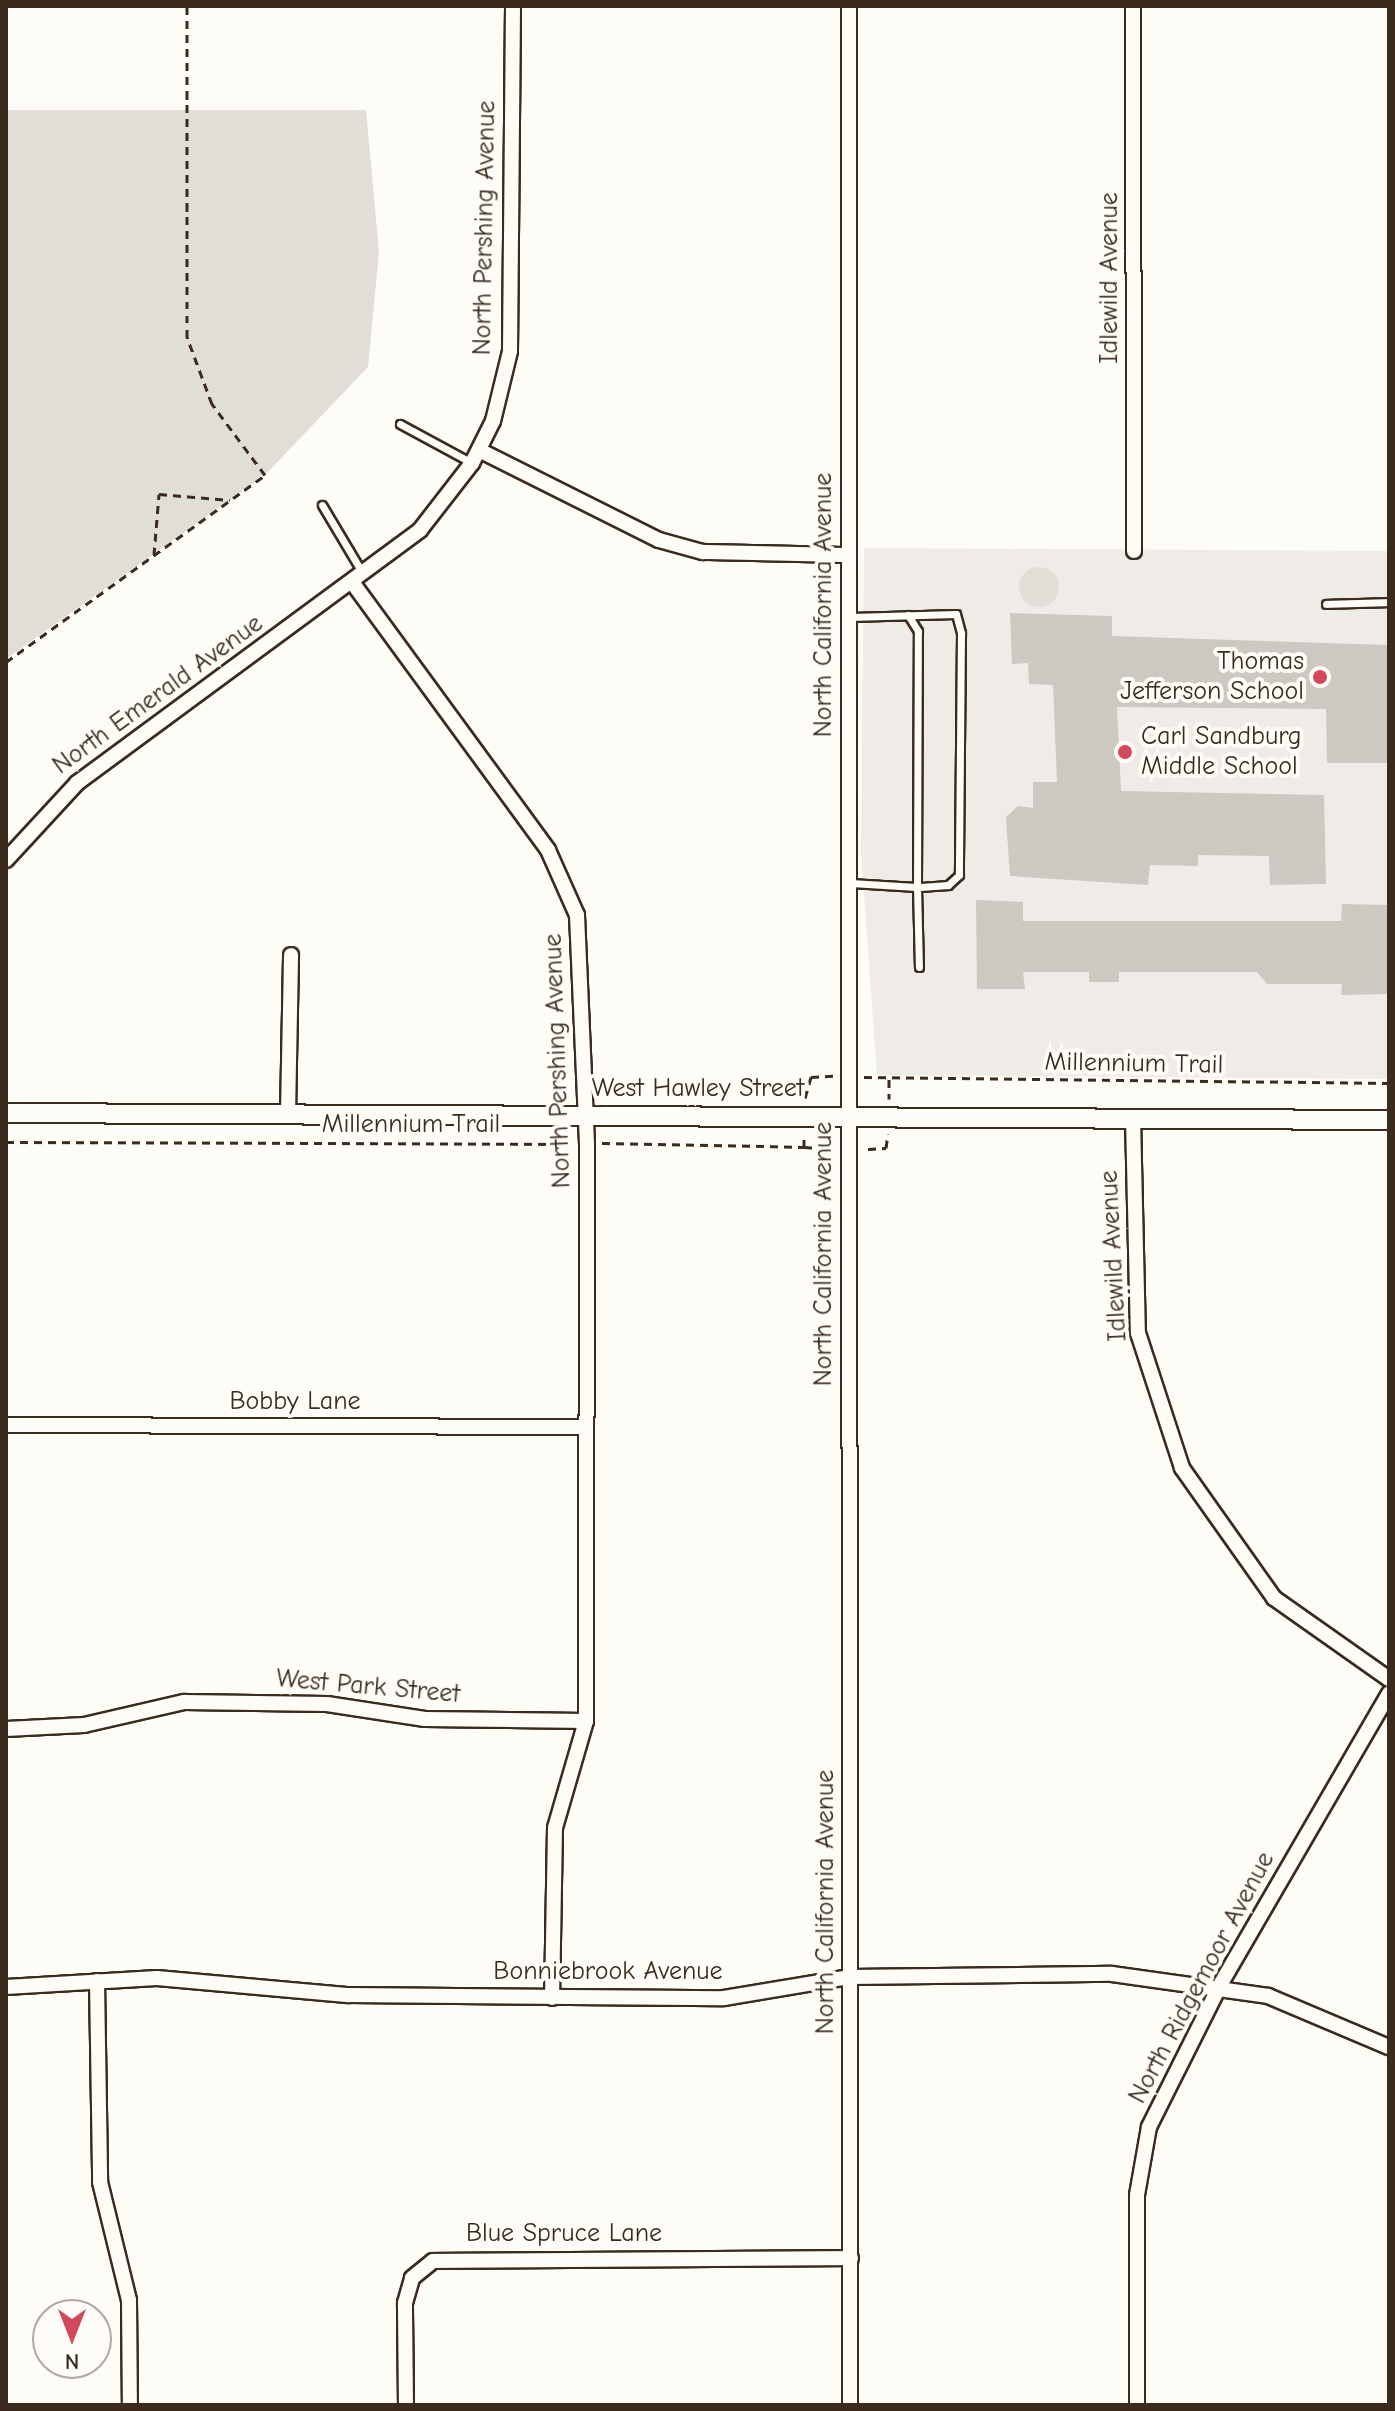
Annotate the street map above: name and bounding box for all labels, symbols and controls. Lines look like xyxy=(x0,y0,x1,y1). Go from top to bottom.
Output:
street label: North Pershing Avenue xyxy=(467,100,503,356)
street label: Idlewild Avenue xyxy=(1094,192,1126,364)
street label: North California Avenue xyxy=(808,473,840,737)
street label: North Emerald Avenue xyxy=(47,608,269,782)
place label: Thomas Jefferson School xyxy=(1120,646,1304,708)
marker: Thomas Jefferson School xyxy=(1311,668,1329,686)
place label: Carl Sandburg Middle School xyxy=(1141,721,1302,782)
marker: Carl Sandburg Middle School xyxy=(1116,743,1134,761)
street label: North Pershing Avenue xyxy=(538,933,578,1189)
street label: Millennium Trail xyxy=(1044,1047,1224,1081)
street label: West Hawley Street xyxy=(592,1073,804,1105)
street label: Millennium Trail xyxy=(322,1109,500,1141)
street label: North California Avenue xyxy=(808,1122,840,1386)
street label: Idlewild Avenue xyxy=(1094,1170,1134,1342)
street label: Bobby Lane xyxy=(229,1386,361,1418)
street label: West Park Street xyxy=(275,1663,461,1711)
street label: North California Avenue xyxy=(810,1770,842,2034)
street label: North Ridgemoor Avenue xyxy=(1122,1847,1282,2109)
street label: Bonniebrook Avenue xyxy=(493,1956,723,1988)
street label: Blue Spruce Lane xyxy=(466,2218,662,2250)
north arrow xyxy=(32,2299,112,2379)
text: N xyxy=(65,2348,79,2374)

